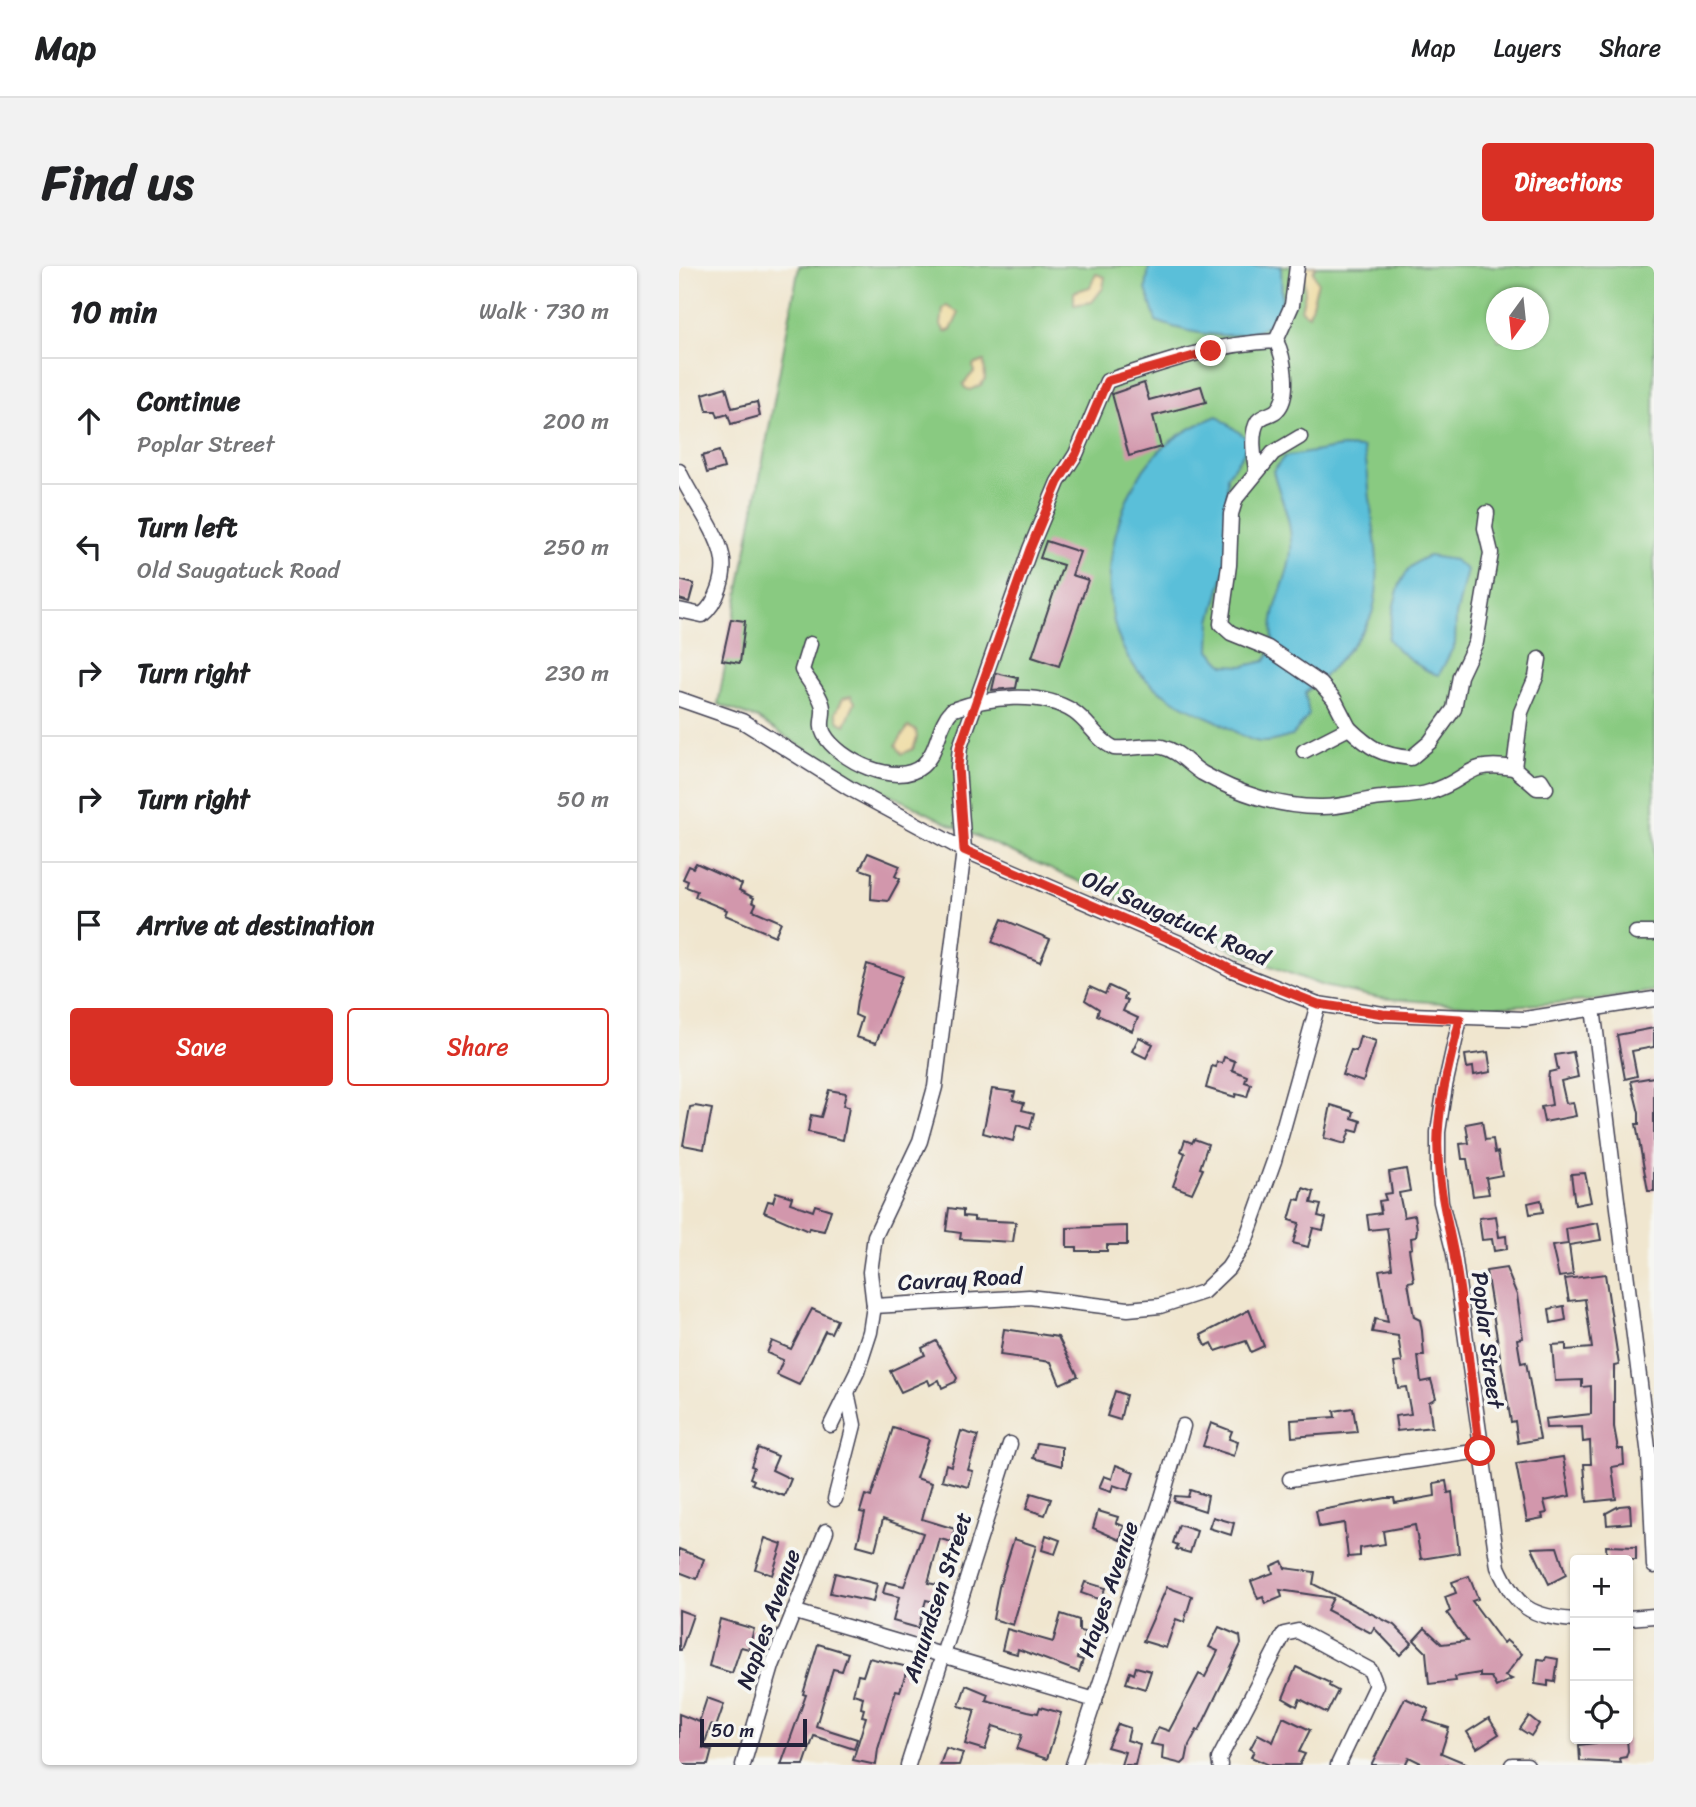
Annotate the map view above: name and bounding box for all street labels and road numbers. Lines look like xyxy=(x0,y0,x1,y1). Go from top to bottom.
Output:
street label: Old Saugatuck Road xyxy=(1075,859,1278,979)
street label: Cavray Road xyxy=(897,1256,1025,1303)
street label: Poplar Street xyxy=(1459,1269,1516,1412)
street label: Amundsen Street xyxy=(890,1507,984,1688)
street label: Hayes Avenue xyxy=(1066,1515,1151,1663)
street label: Naples Avenue xyxy=(724,1543,813,1695)

